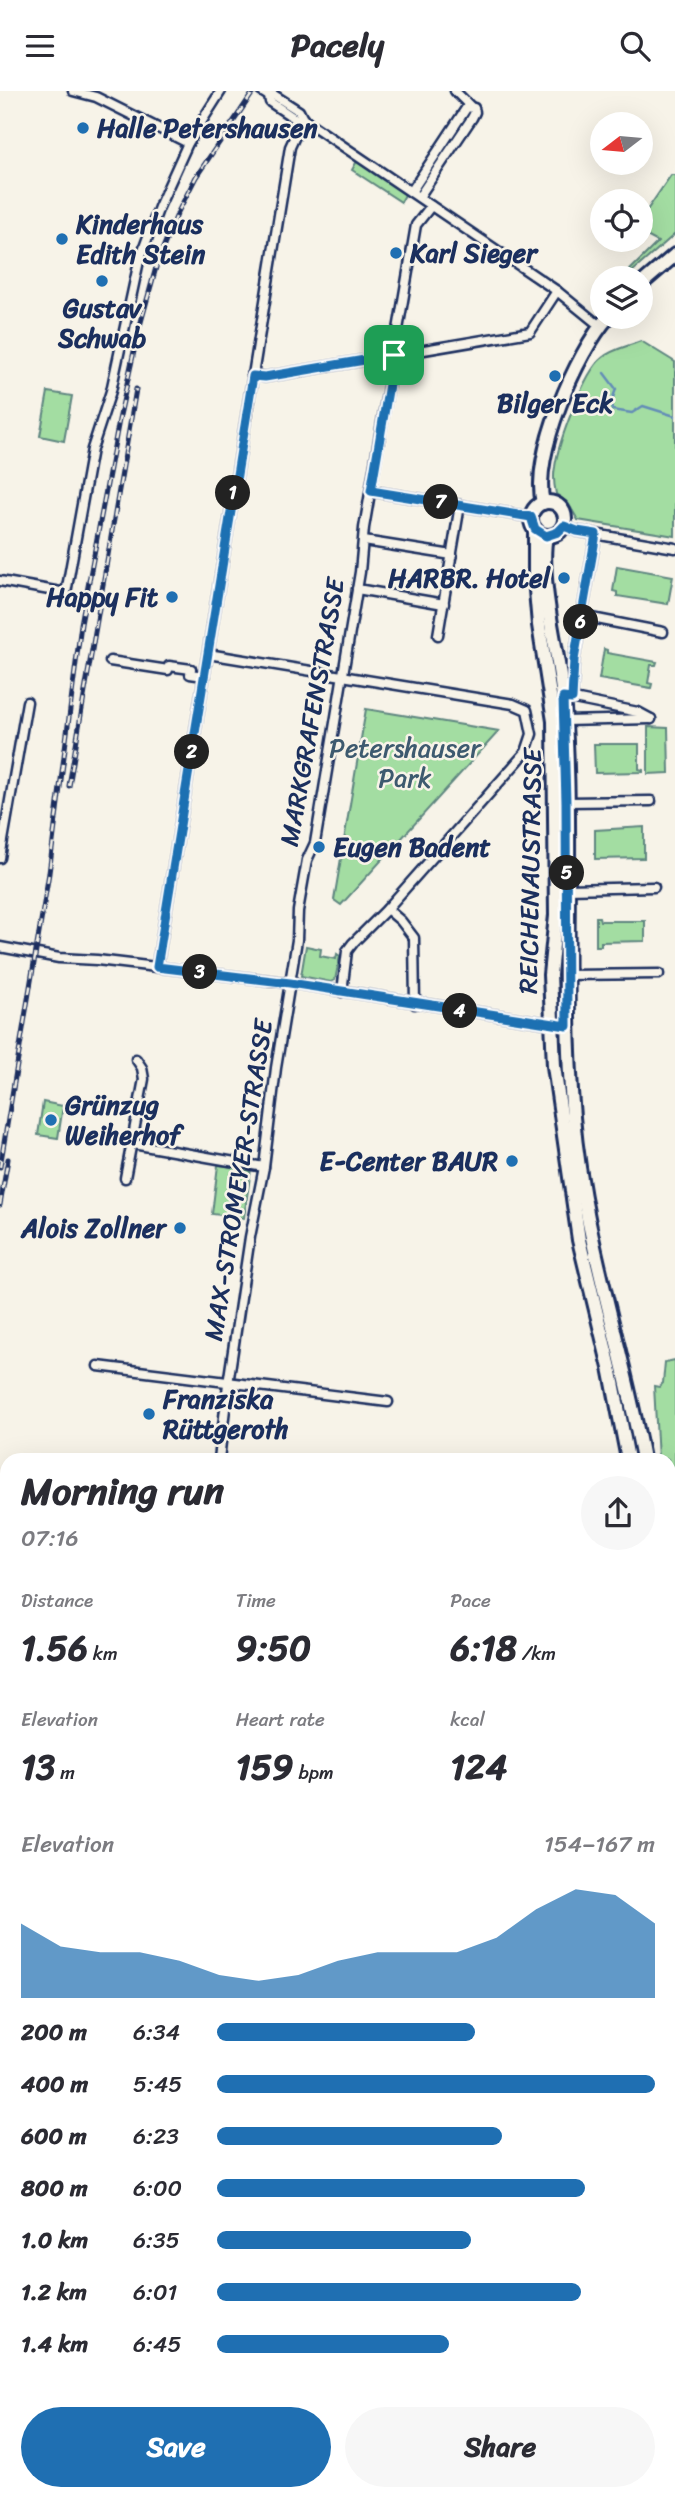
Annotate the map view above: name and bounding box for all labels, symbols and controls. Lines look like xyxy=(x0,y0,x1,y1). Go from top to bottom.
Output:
text: Pacely xyxy=(291,17,384,74)
icon: menu xyxy=(21,27,59,65)
icon: search xyxy=(616,27,654,65)
place label: Halle Petershausen xyxy=(97,105,318,151)
north arrow xyxy=(590,112,653,175)
map controls xyxy=(590,112,653,329)
marker: Halle Petershausen xyxy=(75,120,91,136)
button: locate xyxy=(590,189,653,252)
place label: Kinderhaus Edith Stein xyxy=(75,201,205,277)
place label: Karl Sieger xyxy=(409,230,539,276)
marker: Kinderhaus Edith Stein xyxy=(54,231,70,247)
marker: Karl Sieger xyxy=(388,245,404,261)
button: layers xyxy=(590,266,653,329)
marker: Gustav Schwab xyxy=(94,273,110,289)
place label: Gustav Schwab xyxy=(57,285,147,361)
pin xyxy=(364,325,424,385)
icon: arrive xyxy=(375,336,413,374)
marker: Bilger Eck xyxy=(547,368,563,384)
place label: Bilger Eck xyxy=(497,380,613,426)
pin: 1 xyxy=(216,475,250,511)
text: 1 xyxy=(228,476,237,509)
pin: 7 xyxy=(424,485,458,519)
text: 7 xyxy=(435,485,446,518)
place label: HARBR. Hotel xyxy=(388,555,552,601)
marker: HARBR. Hotel xyxy=(556,570,572,586)
street label: MARKGRAFENSTRASSE xyxy=(266,573,359,850)
place label: Happy Fit xyxy=(46,574,159,620)
marker: Happy Fit xyxy=(164,589,180,605)
pin: 6 xyxy=(564,605,598,639)
text: 6 xyxy=(575,605,586,638)
park label: Petershauser Park xyxy=(329,725,482,801)
pin: 2 xyxy=(174,735,210,769)
text: 2 xyxy=(186,735,197,768)
street label: REICHENAUSTRASSE xyxy=(505,746,555,994)
place label: Eugen Badent xyxy=(333,824,491,870)
marker: Eugen Badent xyxy=(311,839,327,855)
pin: 5 xyxy=(550,855,584,891)
text: 5 xyxy=(561,856,572,889)
pin: 3 xyxy=(182,955,218,989)
text: 3 xyxy=(194,955,205,988)
pin: 4 xyxy=(442,993,477,1028)
text: 4 xyxy=(454,994,465,1027)
street label: MAX-STROMEYER-STRASSE xyxy=(190,1014,286,1344)
place label: Grünzug Weiherhof xyxy=(65,1082,185,1158)
marker: Grünzug Weiherhof xyxy=(43,1112,59,1128)
place label: E-Center BAUR xyxy=(320,1138,498,1184)
marker: E-Center BAUR xyxy=(504,1153,520,1169)
place label: Alois Zollner xyxy=(20,1205,168,1251)
marker: Alois Zollner xyxy=(172,1220,188,1236)
place label: Franziska Rüttgeroth xyxy=(162,1376,289,1452)
marker: Franziska Rüttgeroth xyxy=(141,1406,157,1422)
text: Morning run xyxy=(21,1458,224,1525)
button: share xyxy=(581,1476,655,1550)
text: 07:16 xyxy=(21,1518,79,1559)
text: Distance xyxy=(21,1584,93,1617)
text: Time xyxy=(236,1584,276,1617)
text: Pace xyxy=(450,1584,491,1617)
text: 1.56 xyxy=(21,1617,88,1679)
text: 9:50 xyxy=(236,1617,311,1679)
text: 6:18 xyxy=(450,1617,517,1679)
text: km xyxy=(88,1637,117,1670)
text: /km xyxy=(517,1637,556,1670)
text: Elevation xyxy=(21,1703,98,1736)
text: Heart rate xyxy=(236,1703,325,1736)
text: kcal xyxy=(450,1703,485,1736)
text: 13 xyxy=(21,1736,55,1798)
text: 159 xyxy=(236,1736,294,1798)
text: 124 xyxy=(450,1736,507,1798)
text: m xyxy=(55,1756,75,1789)
text: bpm xyxy=(294,1756,334,1789)
text: Elevation xyxy=(21,1824,114,1865)
text: 154–167 m xyxy=(544,1824,655,1865)
text: 200 m xyxy=(21,2012,87,2053)
text: 6:34 xyxy=(133,2012,180,2053)
text: 400 m xyxy=(21,2064,88,2105)
text: 5:45 xyxy=(133,2064,182,2105)
text: 600 m xyxy=(21,2116,87,2157)
text: 6:23 xyxy=(133,2116,179,2157)
text: 800 m xyxy=(21,2168,88,2209)
text: 6:00 xyxy=(133,2168,182,2209)
text: 1.0 km xyxy=(21,2220,88,2261)
text: 6:35 xyxy=(133,2220,180,2261)
text: 1.2 km xyxy=(21,2272,87,2313)
text: 6:01 xyxy=(133,2272,177,2313)
text: 1.4 km xyxy=(21,2324,88,2365)
text: 6:45 xyxy=(133,2324,181,2365)
button: Save xyxy=(21,2407,331,2487)
button: Share xyxy=(345,2407,655,2487)

